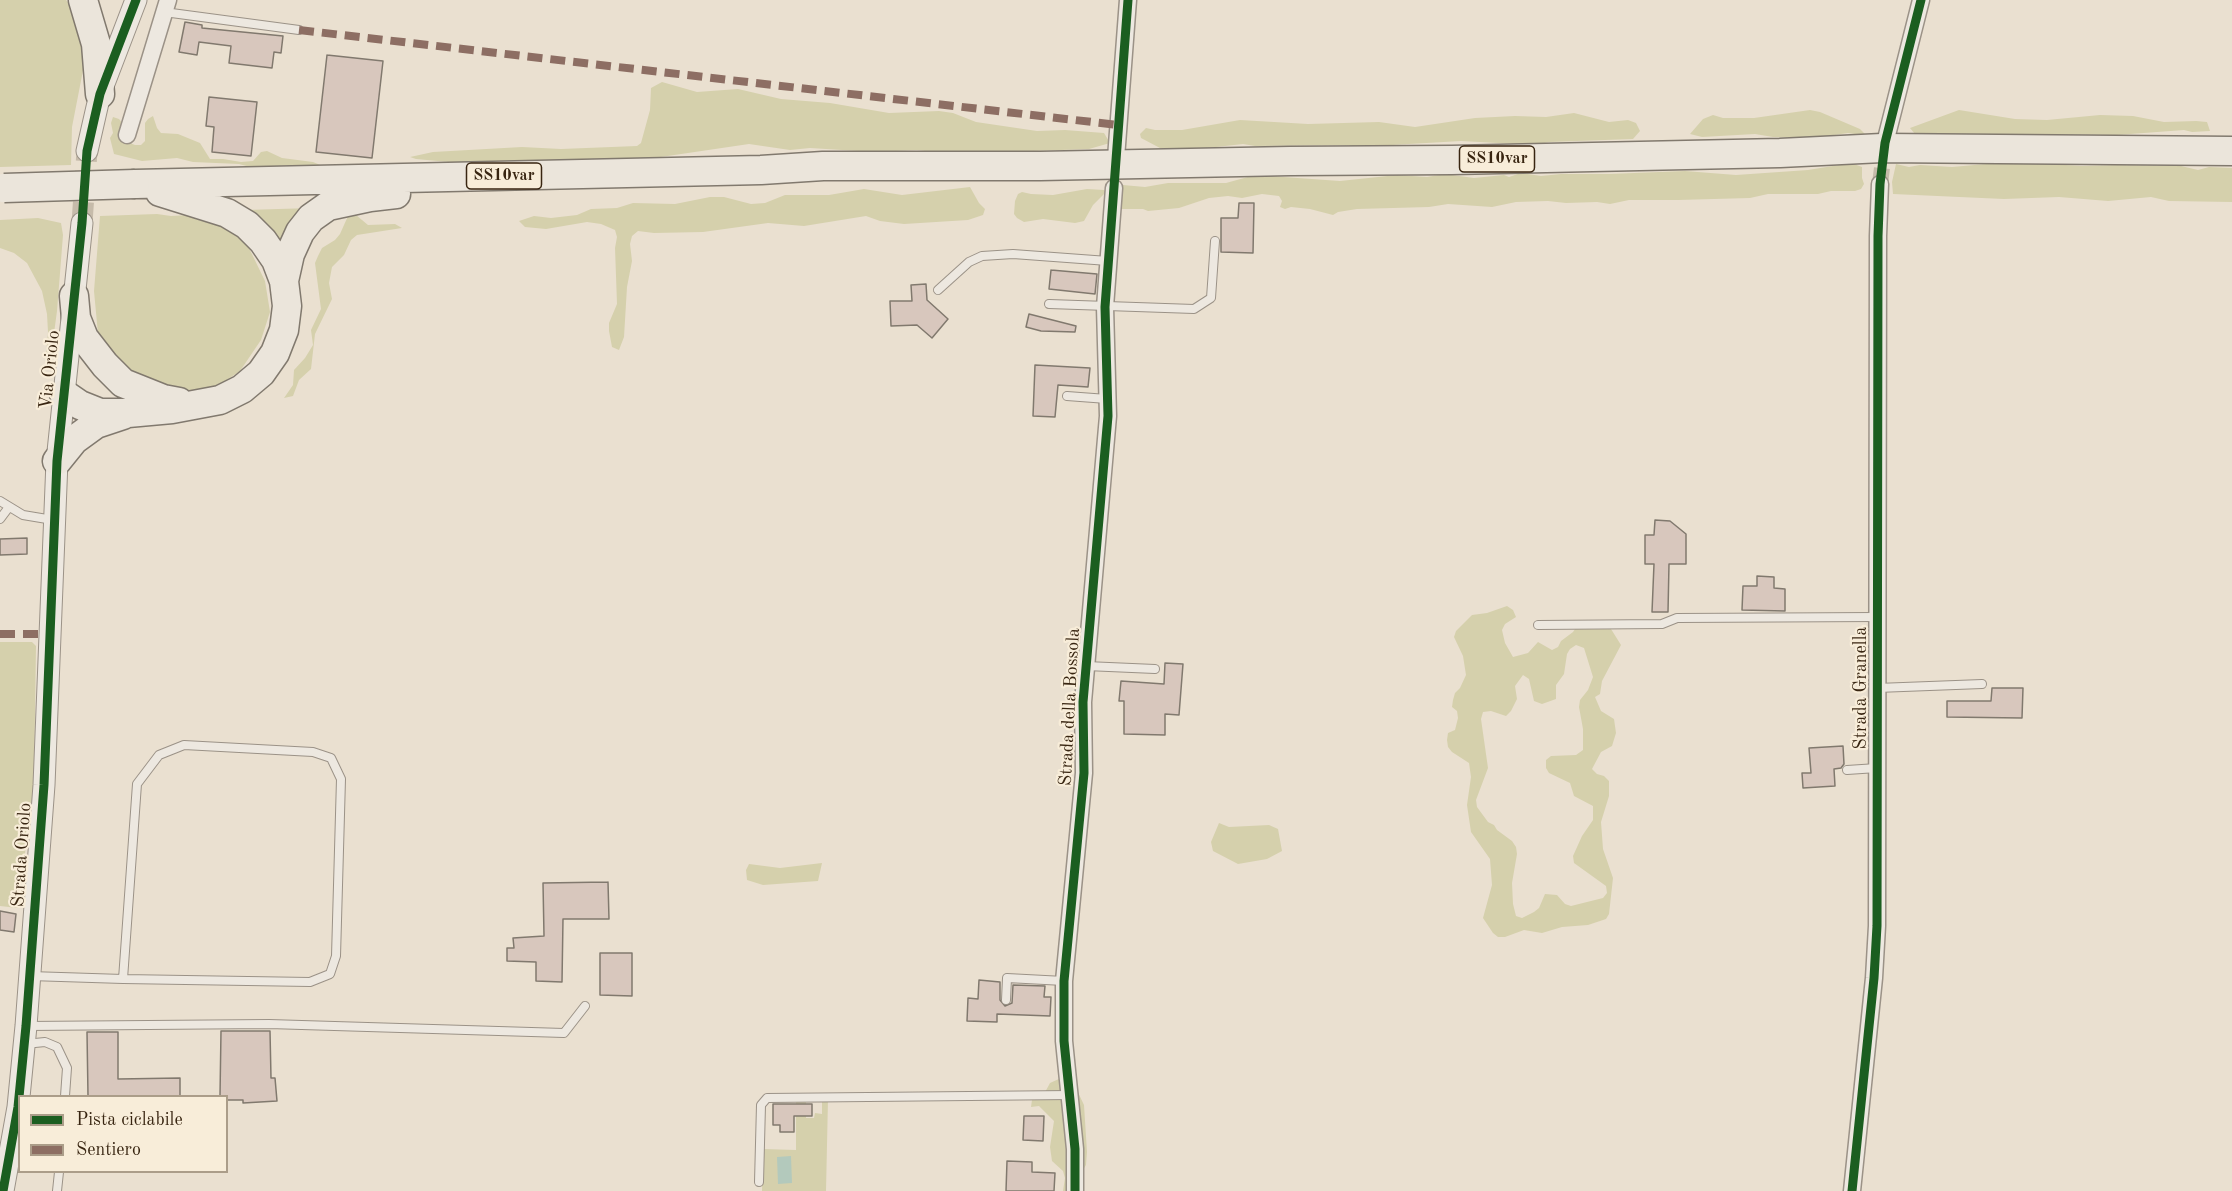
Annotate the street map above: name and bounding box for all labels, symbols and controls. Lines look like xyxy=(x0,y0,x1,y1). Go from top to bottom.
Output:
road number: SS10var xyxy=(1460,146,1534,172)
road number: SS10var xyxy=(466,163,542,189)
street label: Via Oriolo xyxy=(35,329,65,411)
street label: Strada Granella xyxy=(1850,627,1872,749)
street label: Strada della Bossola xyxy=(1055,628,1085,786)
street label: Strada Oriolo xyxy=(8,802,36,908)
legend xyxy=(18,1095,228,1173)
text: Pista ciclabile xyxy=(76,1111,183,1129)
text: Sentiero xyxy=(76,1141,141,1159)

